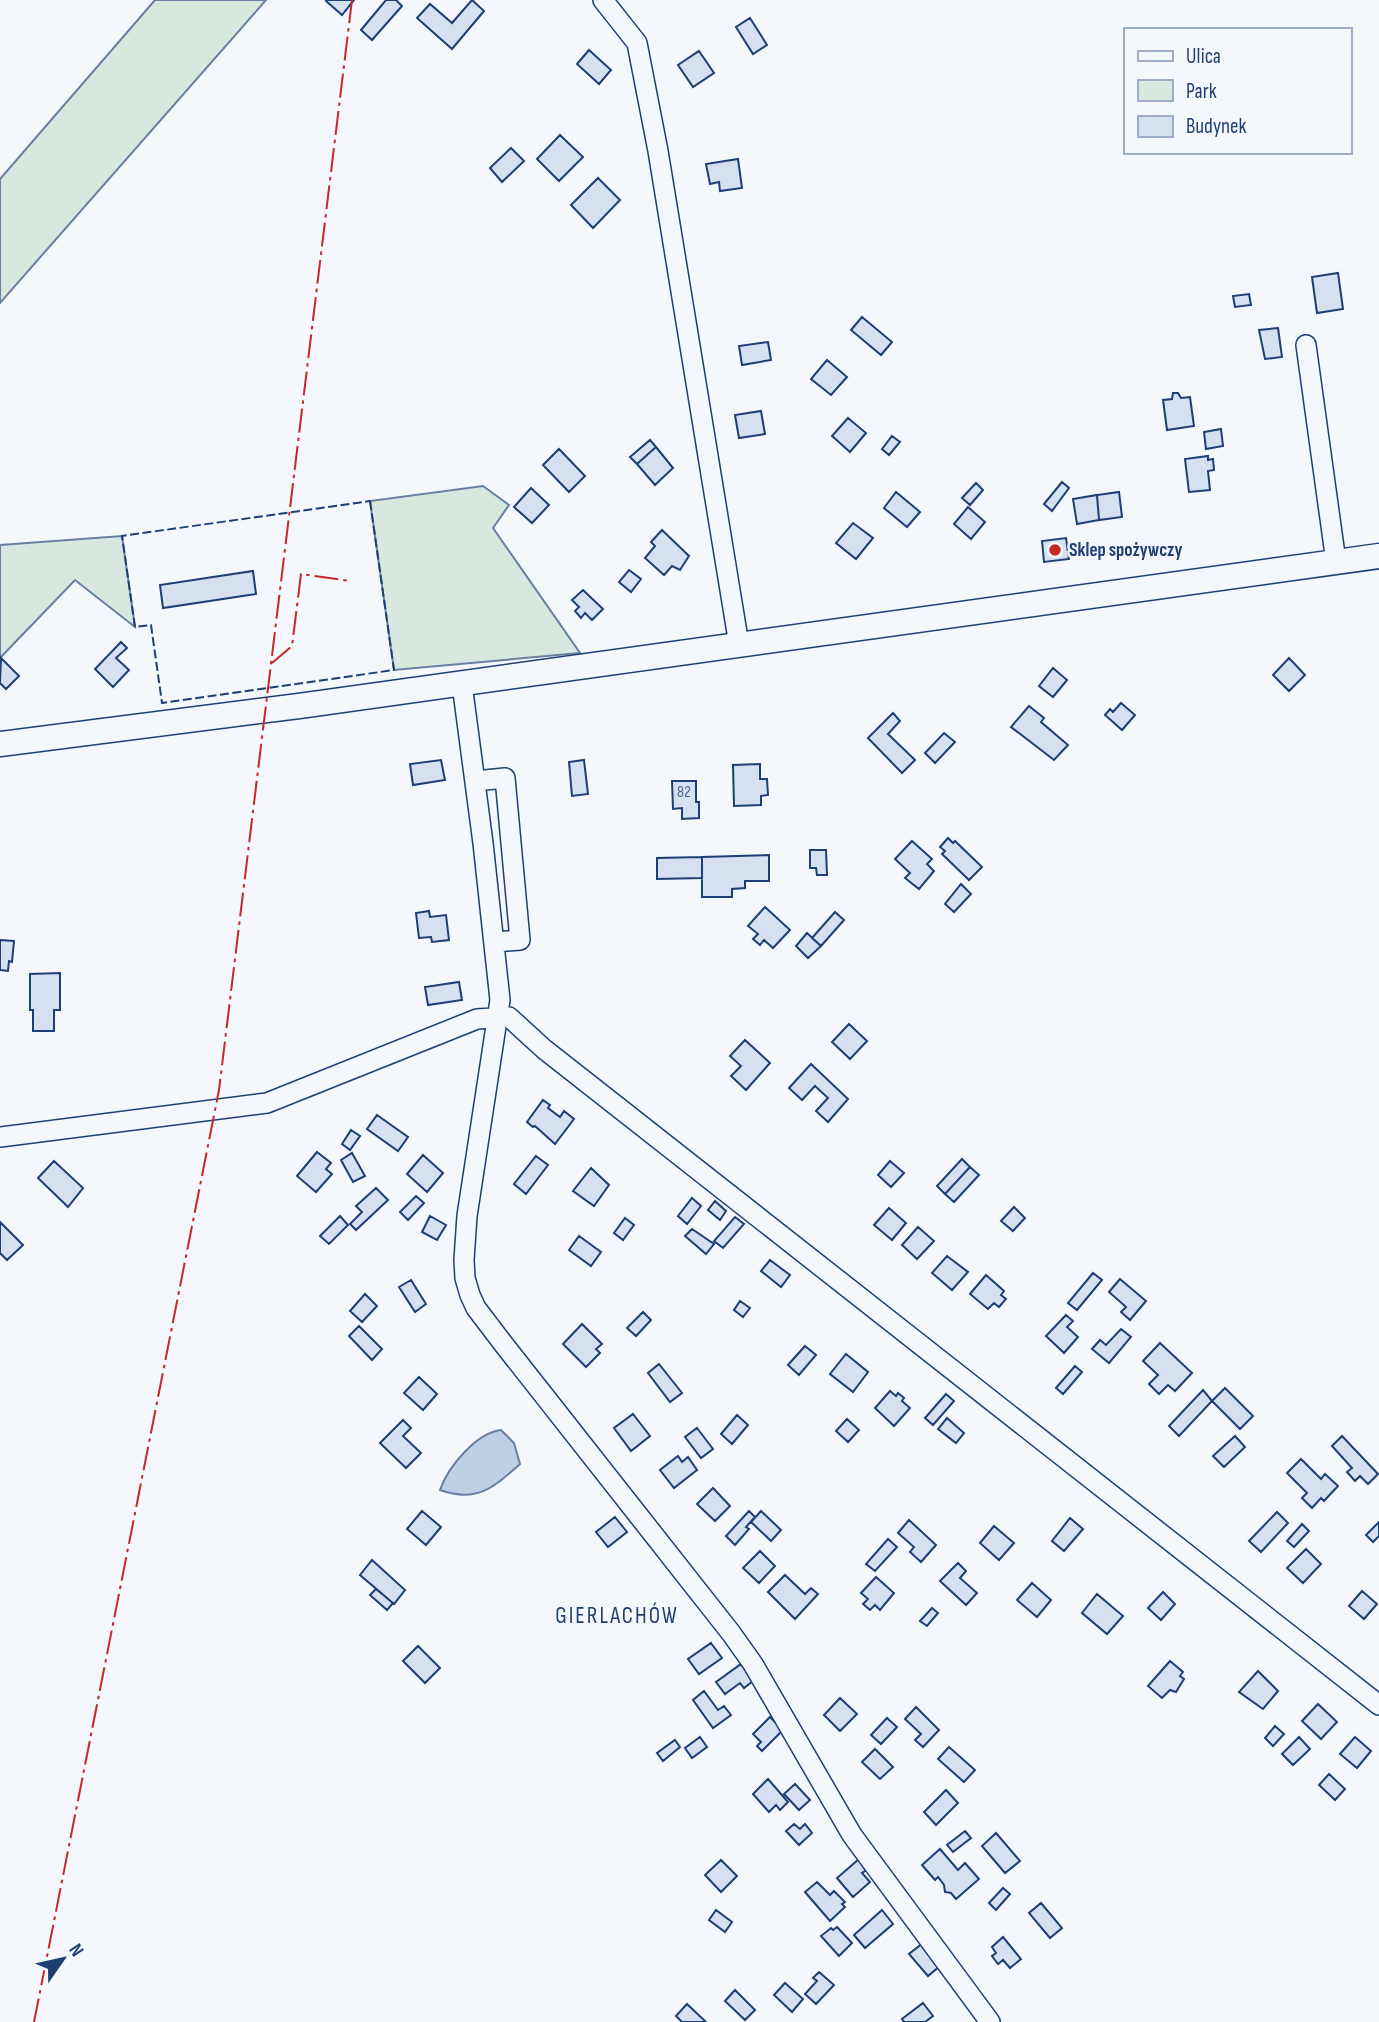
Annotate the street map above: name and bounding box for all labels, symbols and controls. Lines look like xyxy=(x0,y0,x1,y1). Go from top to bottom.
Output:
legend xyxy=(1124,28,1351,154)
text: Ulica xyxy=(1186,44,1221,69)
text: Park xyxy=(1186,79,1217,104)
text: Budynek xyxy=(1186,114,1246,139)
place label: Sklep spożywczy xyxy=(1069,539,1183,562)
marker: Sklep spożywczy xyxy=(1047,542,1063,558)
house number: 82 xyxy=(677,783,691,802)
district label: GIERLACHÓW xyxy=(555,1602,679,1630)
north arrow xyxy=(28,1924,98,1994)
text: N xyxy=(63,1940,88,1961)

